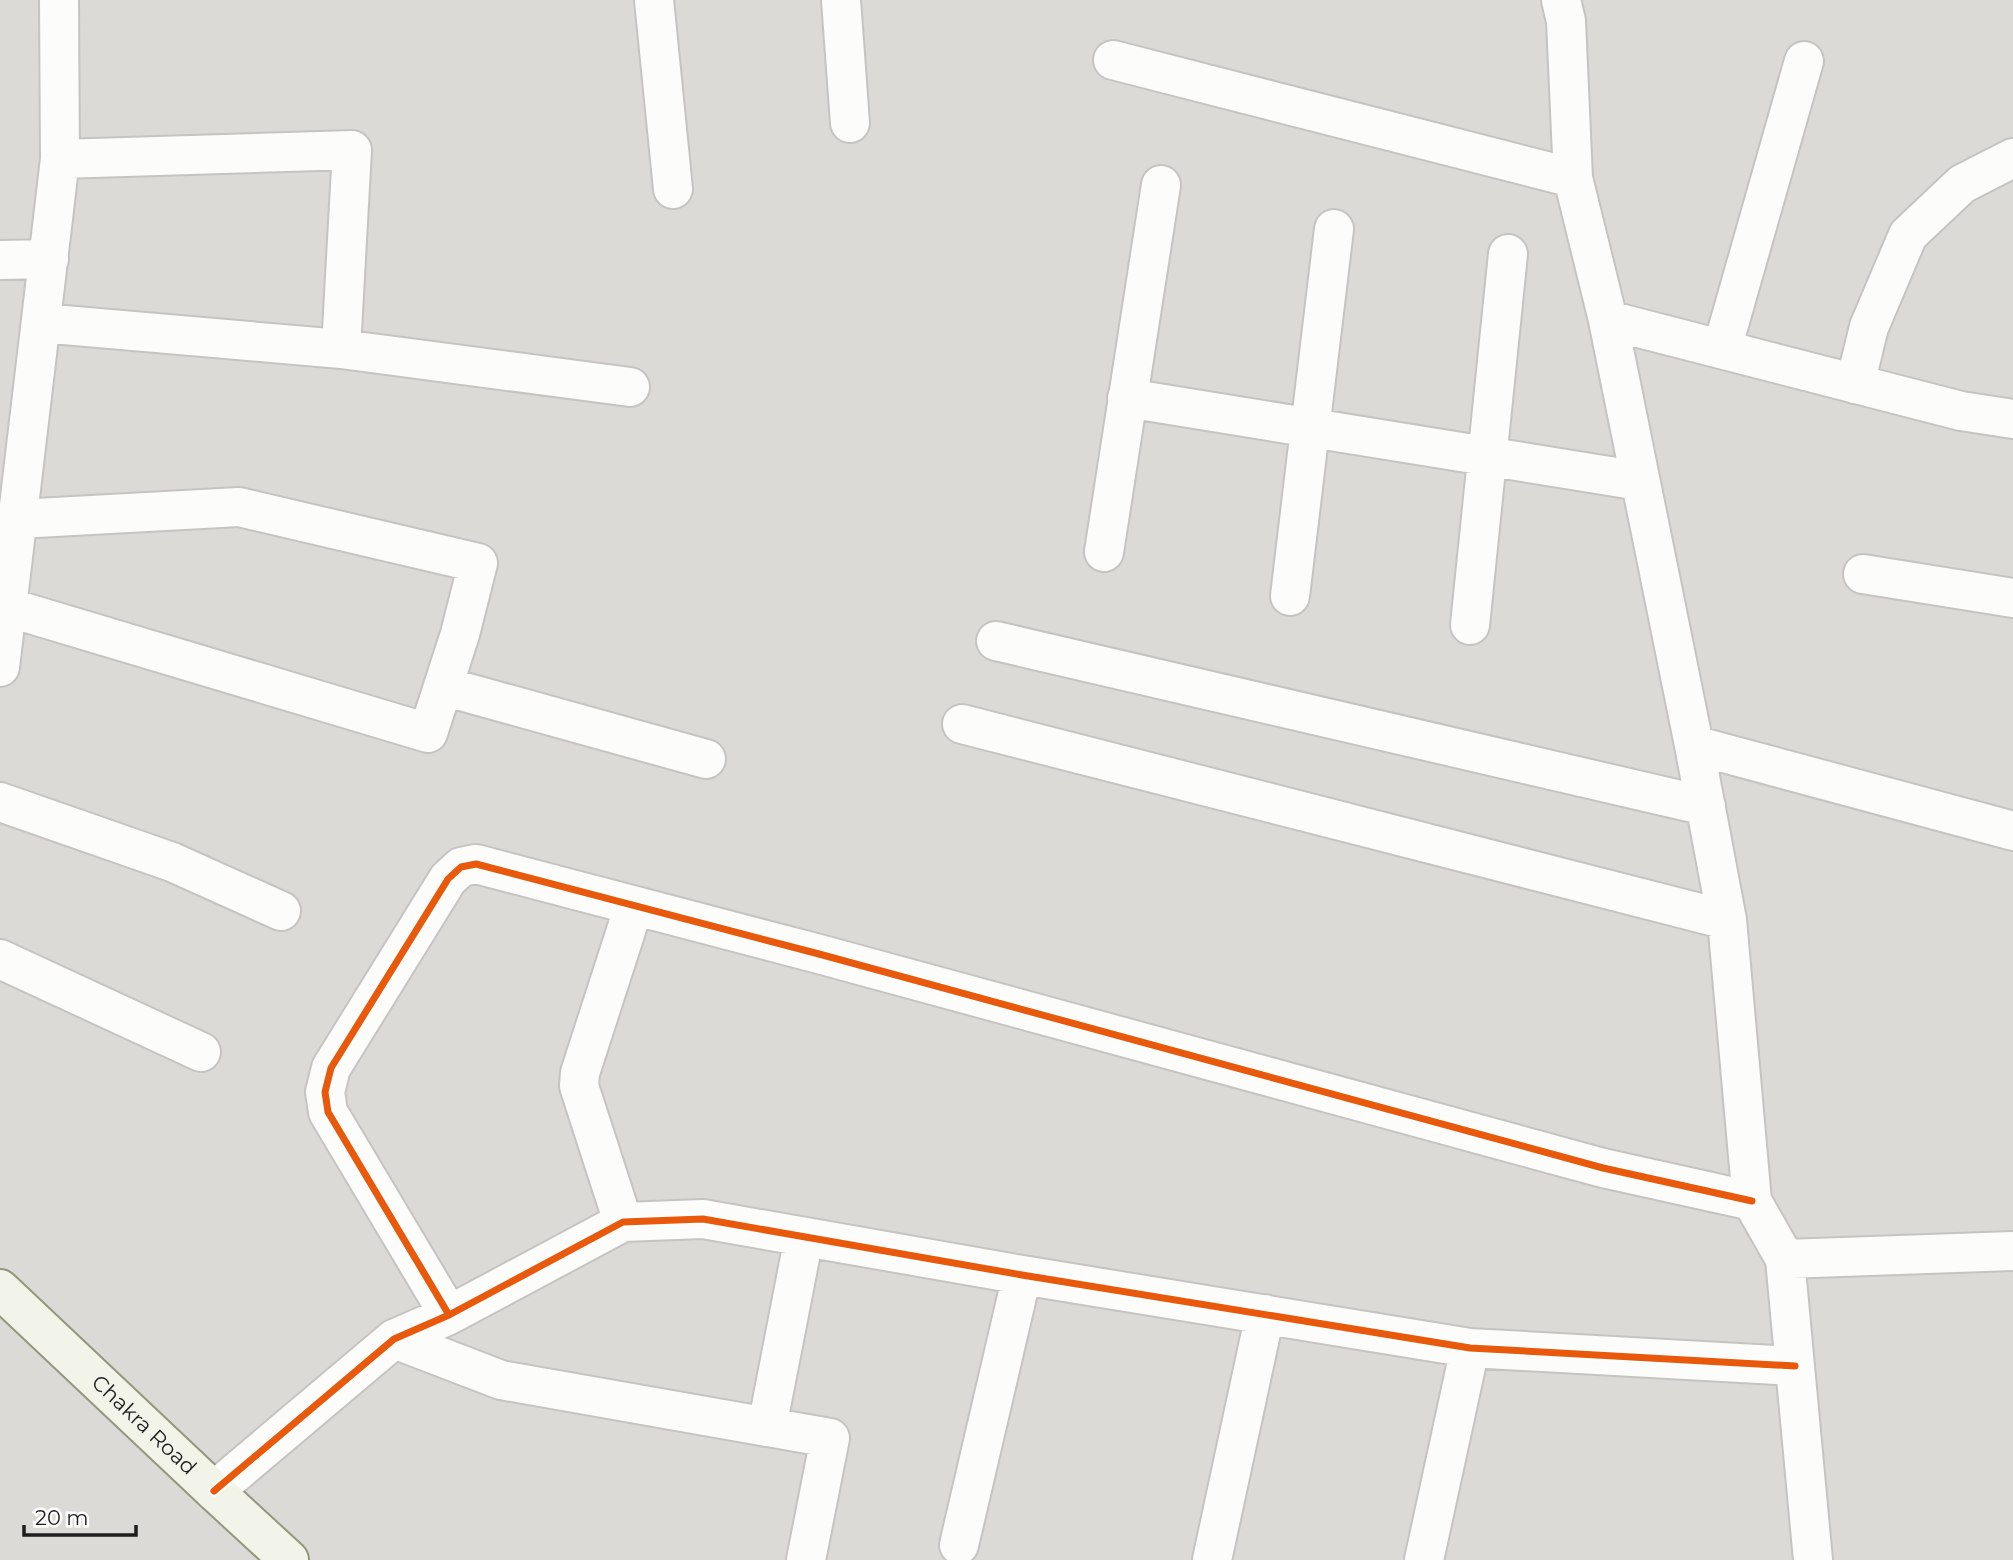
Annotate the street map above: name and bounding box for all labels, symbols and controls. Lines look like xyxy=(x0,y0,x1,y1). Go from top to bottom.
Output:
street label: Chakra Road xyxy=(87,1369,202,1480)
scale bar xyxy=(24,1494,136,1538)
text: 20 m xyxy=(35,1505,89,1530)

